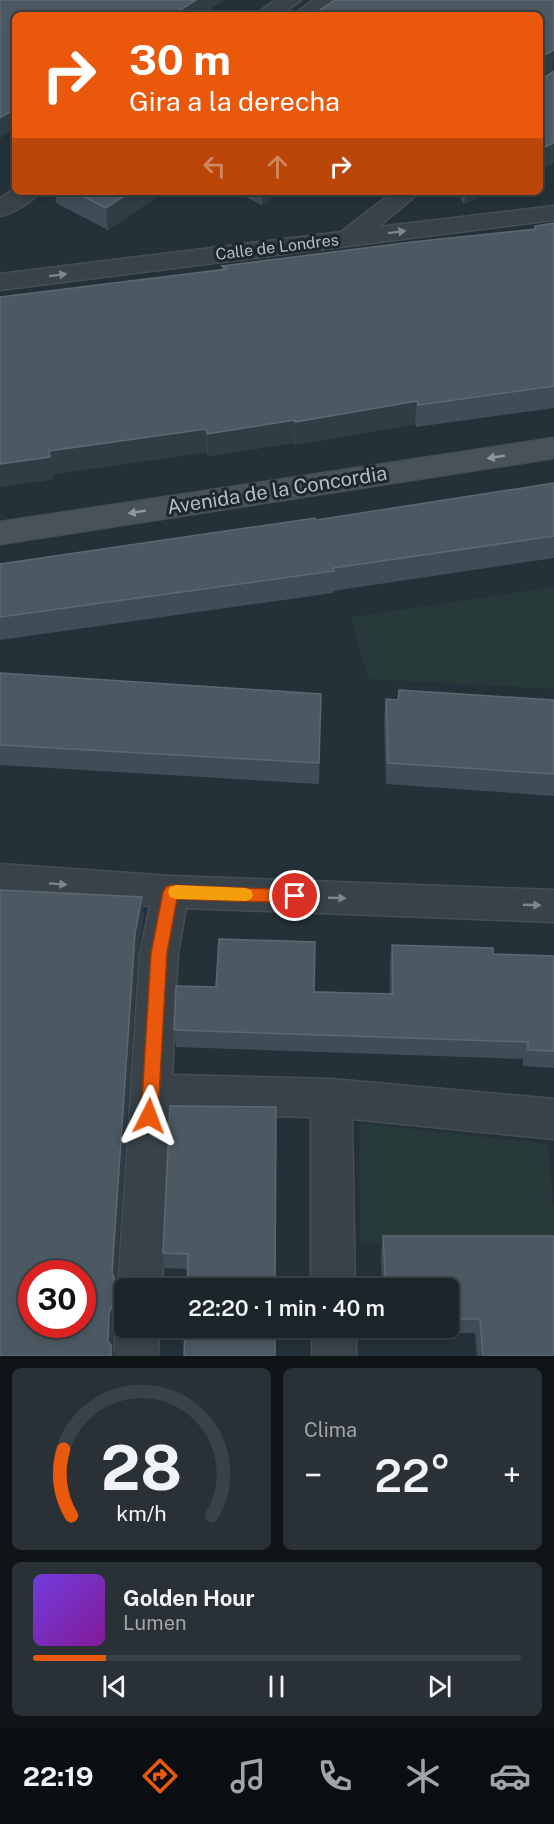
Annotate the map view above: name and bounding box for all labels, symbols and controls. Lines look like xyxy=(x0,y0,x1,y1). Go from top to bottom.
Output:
text: 30 m xyxy=(129,35,231,84)
icon: right xyxy=(30,36,108,114)
text: Gira a la derecha xyxy=(129,85,340,117)
icon: left xyxy=(198,150,231,183)
icon: ahead xyxy=(261,150,294,183)
icon: right xyxy=(324,150,357,183)
one-way arrow xyxy=(388,227,407,237)
street label: Calle de Londres xyxy=(214,230,340,264)
one-way arrow xyxy=(49,270,68,280)
one-way arrow xyxy=(487,452,506,461)
street label: Avenida de la Concordia xyxy=(165,461,389,519)
one-way arrow xyxy=(128,507,147,516)
pin xyxy=(269,870,320,921)
one-way arrow xyxy=(49,879,68,889)
icon: arrive xyxy=(278,879,311,912)
one-way arrow xyxy=(327,893,346,903)
one-way arrow xyxy=(522,900,541,910)
position arrow xyxy=(117,1084,181,1148)
speed limit sign: 30 xyxy=(18,1260,96,1338)
text: 22:20 · 1 min · 40 m xyxy=(188,1295,385,1321)
text: Clima xyxy=(304,1418,357,1442)
text: 28 xyxy=(101,1431,182,1504)
text: 22° xyxy=(374,1449,451,1502)
text: − xyxy=(304,1456,322,1494)
text: + xyxy=(503,1456,521,1494)
text: km/h xyxy=(116,1501,167,1526)
text: Golden Hour xyxy=(123,1585,254,1611)
text: Lumen xyxy=(123,1611,187,1635)
icon: previous xyxy=(98,1670,131,1703)
icon: pause xyxy=(260,1670,293,1703)
icon: next xyxy=(423,1670,456,1703)
icon: directions xyxy=(139,1755,181,1797)
icon: music xyxy=(227,1755,269,1797)
icon: phone xyxy=(314,1755,356,1797)
icon: climate xyxy=(402,1755,444,1797)
icon: car xyxy=(489,1755,531,1797)
text: 22:19 xyxy=(23,1760,94,1792)

